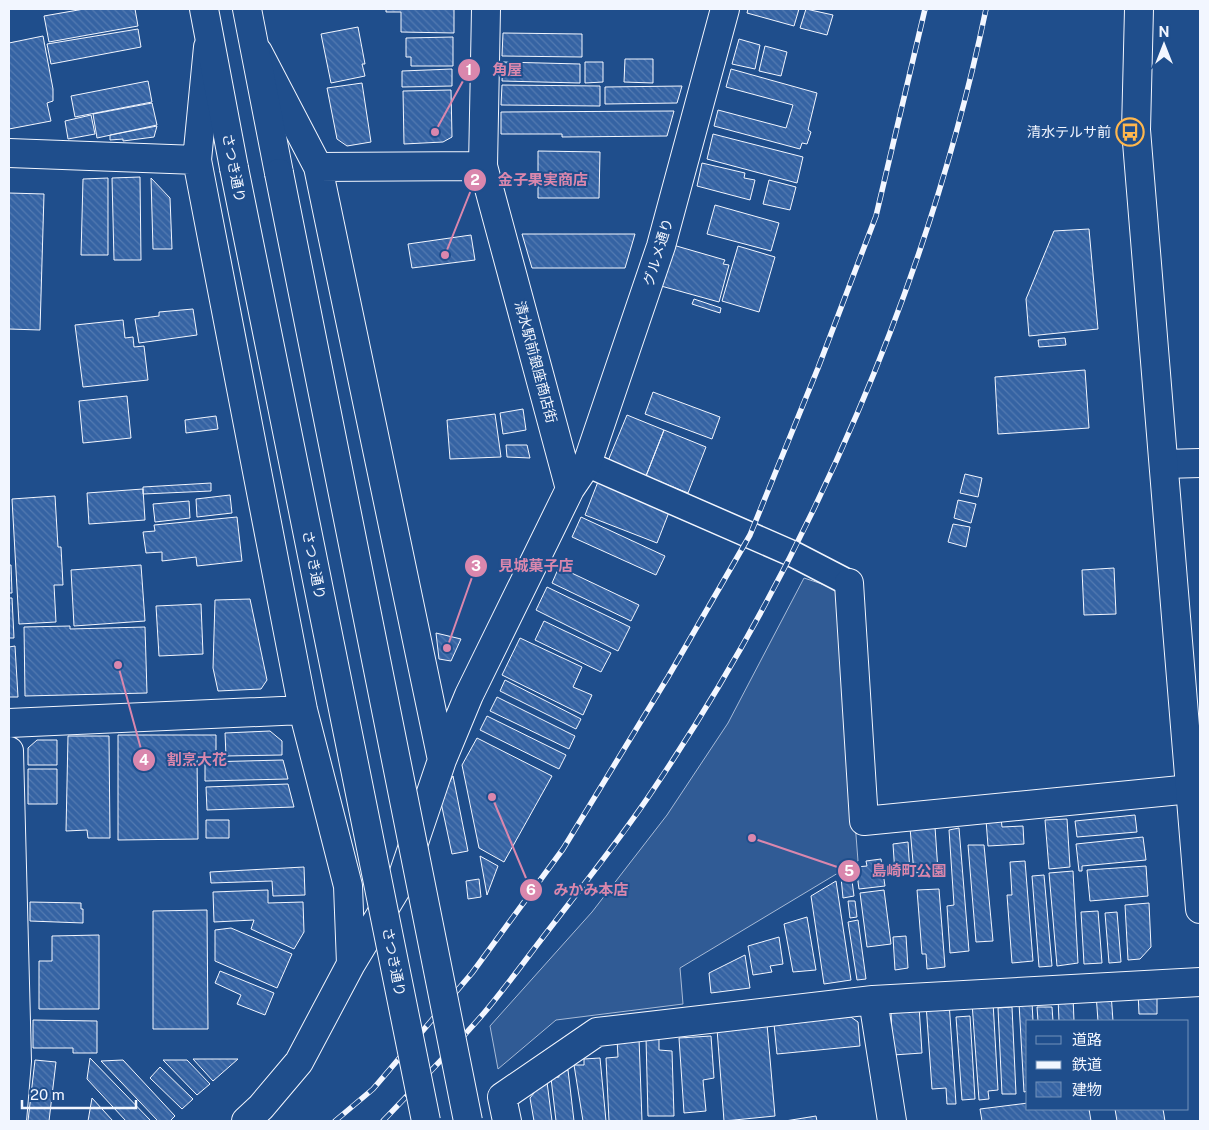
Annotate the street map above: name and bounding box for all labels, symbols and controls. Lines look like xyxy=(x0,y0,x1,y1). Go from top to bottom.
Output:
north arrow xyxy=(1139,20,1189,70)
text: N xyxy=(1159,24,1169,40)
callout: 角屋 xyxy=(457,55,532,85)
text: 1 xyxy=(466,61,472,78)
text: 角屋 xyxy=(492,61,522,78)
bus stop icon: 清水テルサ前 xyxy=(1115,117,1145,147)
place label: 清水テルサ前 xyxy=(1027,124,1111,140)
street label: さつき通り xyxy=(219,132,249,204)
callout: 金子果実商店 xyxy=(463,165,598,195)
text: 2 xyxy=(470,171,480,188)
text: 金子果実商店 xyxy=(498,171,588,188)
street label: グルメ通り xyxy=(640,216,676,288)
street label: 清水駅前銀座商店街 xyxy=(512,299,560,425)
street label: さつき通り xyxy=(299,529,329,601)
callout: 見城菓子店 xyxy=(464,551,584,581)
text: 3 xyxy=(471,557,481,574)
text: 見城菓子店 xyxy=(498,557,574,574)
callout: 割烹大花 xyxy=(132,745,237,775)
text: 4 xyxy=(139,751,149,768)
text: 割烹大花 xyxy=(167,751,227,768)
callout: 島崎町公園 xyxy=(837,856,957,886)
text: 5 xyxy=(844,862,854,879)
text: 島崎町公園 xyxy=(871,862,947,879)
callout: みかみ本店 xyxy=(518,875,638,905)
text: 6 xyxy=(526,881,536,898)
text: みかみ本店 xyxy=(553,881,629,898)
street label: さつき通り xyxy=(379,926,409,998)
legend xyxy=(1026,1020,1189,1110)
text: 道路 xyxy=(1072,1031,1102,1048)
text: 鉄道 xyxy=(1072,1056,1102,1073)
scale bar xyxy=(22,1078,136,1110)
text: 建物 xyxy=(1072,1081,1102,1098)
text: 20 m xyxy=(30,1086,65,1103)

